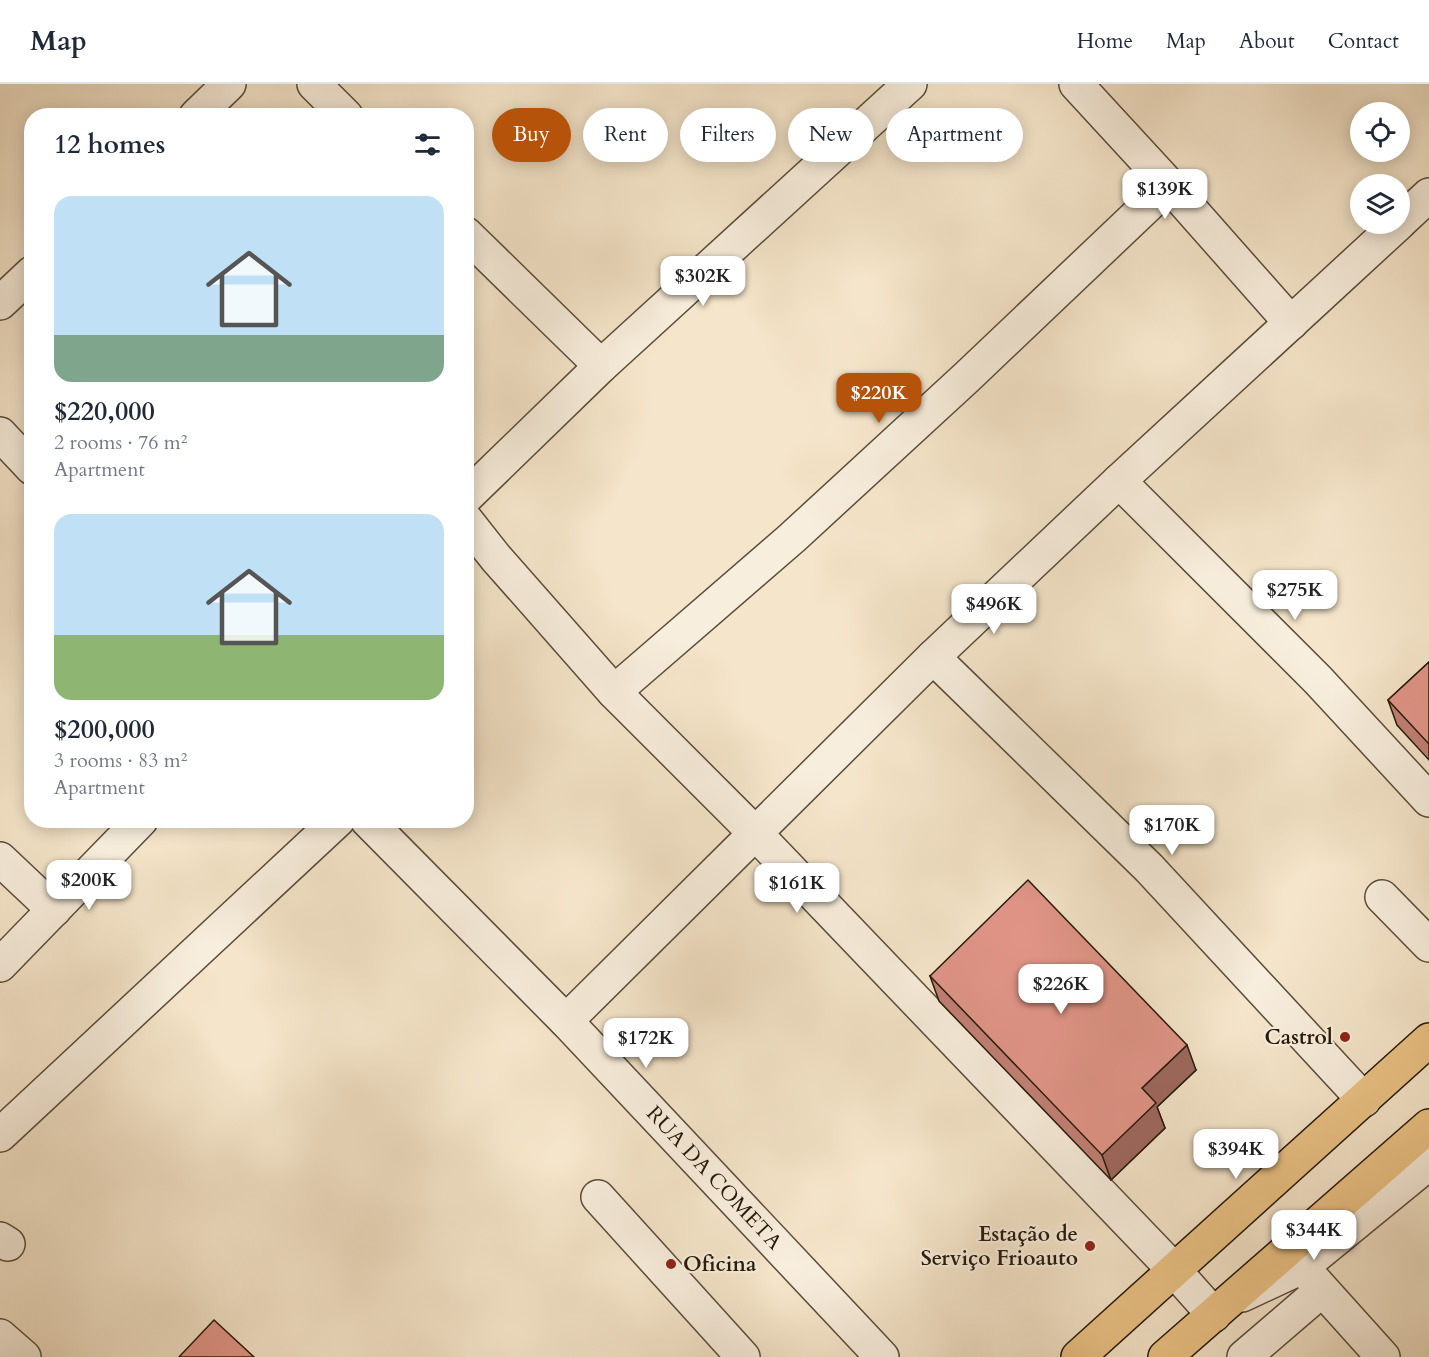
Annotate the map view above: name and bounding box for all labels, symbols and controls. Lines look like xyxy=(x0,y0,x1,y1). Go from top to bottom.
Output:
text: Map xyxy=(30,22,87,60)
text: Home xyxy=(1077,27,1133,56)
text: Map xyxy=(1166,27,1206,56)
text: About xyxy=(1239,27,1295,56)
text: Contact xyxy=(1328,27,1399,56)
map controls xyxy=(1350,102,1410,234)
button: locate xyxy=(1350,102,1410,162)
chip: Buy xyxy=(492,108,571,162)
chip: Rent xyxy=(583,108,668,162)
chip: Filters xyxy=(680,108,776,162)
chip: New xyxy=(788,108,874,162)
chip: Apartment xyxy=(886,108,1023,162)
text: 12 homes xyxy=(54,127,165,162)
icon: filters xyxy=(411,128,444,161)
pin: $139K xyxy=(1123,169,1207,220)
button: layers xyxy=(1350,174,1410,234)
text: $139K xyxy=(1136,175,1194,202)
icon: home xyxy=(195,235,303,343)
pin: $302K xyxy=(661,256,745,307)
text: $302K xyxy=(674,262,732,289)
pin: $220K xyxy=(837,373,921,424)
text: $220K xyxy=(850,379,908,406)
text: $220,000 xyxy=(54,394,155,429)
text: 2 rooms · 76 m² xyxy=(54,429,187,456)
text: Apartment xyxy=(54,456,145,483)
icon: home xyxy=(195,553,303,661)
pin: $275K xyxy=(1253,570,1337,621)
text: $275K xyxy=(1266,576,1324,603)
pin: $496K xyxy=(952,584,1036,635)
text: $496K xyxy=(965,590,1023,617)
text: $200,000 xyxy=(54,712,155,747)
text: 3 rooms · 83 m² xyxy=(54,747,187,774)
text: Apartment xyxy=(54,774,145,801)
pin: $170K xyxy=(1130,805,1214,856)
text: $170K xyxy=(1143,811,1201,838)
pin: $200K xyxy=(47,860,131,911)
pin: $161K xyxy=(755,863,839,914)
text: $200K xyxy=(60,866,118,893)
text: $161K xyxy=(768,869,826,896)
pin: $226K xyxy=(1019,964,1103,1015)
text: $226K xyxy=(1032,970,1090,997)
pin: $172K xyxy=(604,1018,688,1069)
place label: Castrol xyxy=(1264,1023,1333,1052)
text: $172K xyxy=(617,1024,675,1051)
marker: Castrol xyxy=(1338,1030,1352,1044)
street label: RUA DA COMETA xyxy=(640,1100,788,1256)
pin: $394K xyxy=(1194,1129,1278,1180)
text: $394K xyxy=(1207,1135,1265,1162)
pin: $344K xyxy=(1272,1210,1356,1261)
text: $344K xyxy=(1285,1216,1343,1243)
place label: Estação de Serviço Frioauto xyxy=(921,1220,1078,1273)
marker: Estação de Serviço Frioauto xyxy=(1083,1239,1097,1253)
place label: Oficina xyxy=(683,1250,757,1279)
marker: Oficina xyxy=(664,1257,678,1271)

